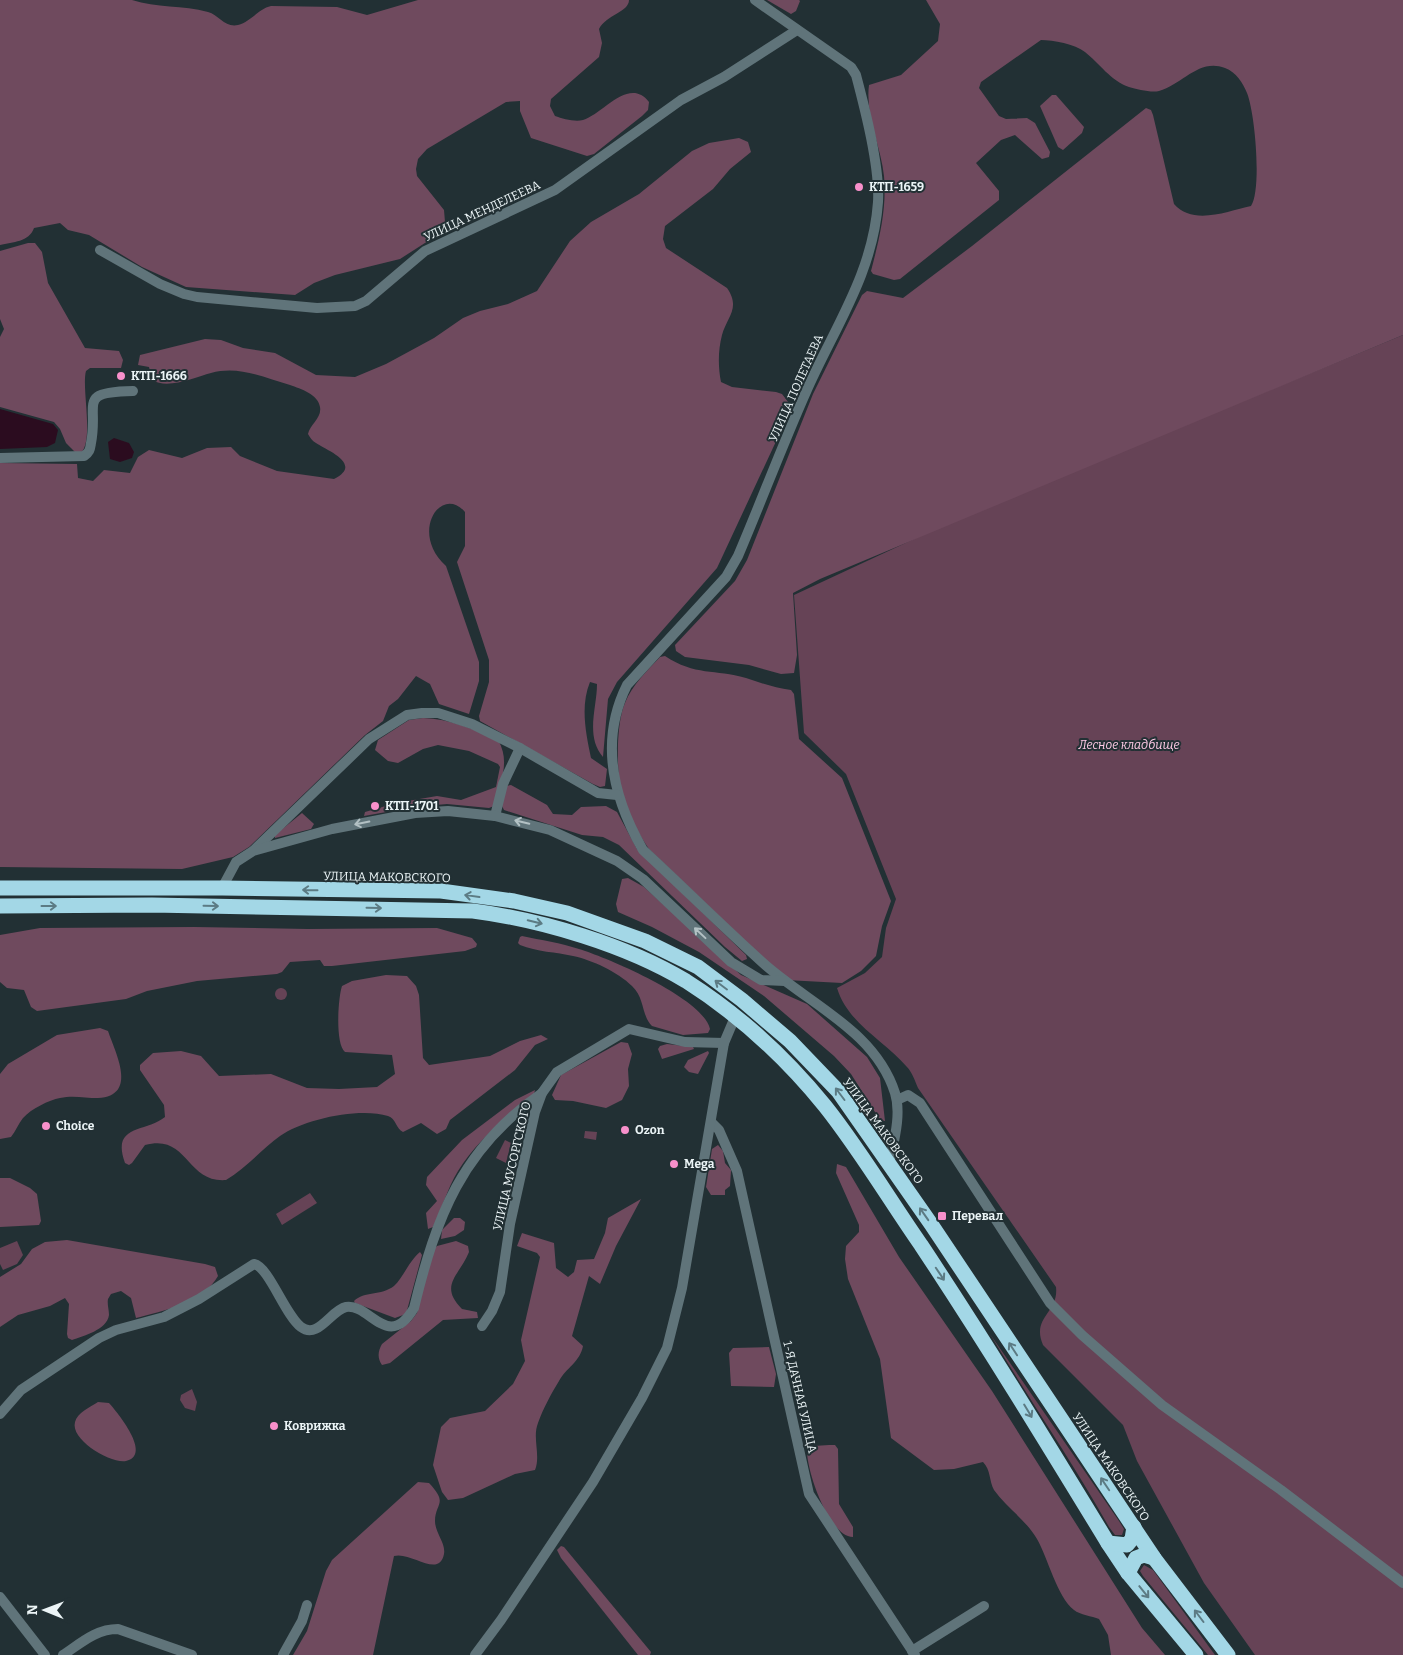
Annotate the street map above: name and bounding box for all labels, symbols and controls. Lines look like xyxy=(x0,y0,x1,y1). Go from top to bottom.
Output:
street label: УЛИЦА МЕНДЕЛЕЕВА xyxy=(421,178,543,244)
place label: КТП-1659 xyxy=(869,180,924,194)
marker: КТП-1659 xyxy=(853,181,865,193)
street label: УЛИЦА ПОЛЕТАЕВА xyxy=(766,332,826,444)
place label: КТП-1666 xyxy=(131,369,187,383)
marker: КТП-1666 xyxy=(115,370,127,382)
park label: Лесное кладбище xyxy=(1077,738,1180,752)
place label: КТП-1701 xyxy=(385,799,439,813)
marker: КТП-1701 xyxy=(369,800,381,812)
one-way arrow xyxy=(514,817,530,826)
one-way arrow xyxy=(354,819,370,828)
street label: УЛИЦА МАКОВСКОГО xyxy=(323,869,451,885)
one-way arrow xyxy=(302,885,318,895)
one-way arrow xyxy=(464,890,480,900)
one-way arrow xyxy=(40,901,56,910)
one-way arrow xyxy=(202,901,219,911)
one-way arrow xyxy=(365,903,381,913)
one-way arrow xyxy=(527,918,543,927)
one-way arrow xyxy=(694,927,706,939)
one-way arrow xyxy=(715,979,728,990)
street label: УЛИЦА МАКОВСКОГО xyxy=(840,1075,926,1187)
one-way arrow xyxy=(835,1088,846,1101)
street label: УЛИЦА МУСОРГСКОГО xyxy=(490,1100,534,1232)
place label: Choice xyxy=(56,1119,95,1133)
marker: Choice xyxy=(40,1120,52,1132)
place label: Ozon xyxy=(635,1123,665,1137)
marker: Ozon xyxy=(619,1124,631,1136)
place label: Mega xyxy=(684,1157,715,1171)
marker: Mega xyxy=(668,1158,680,1170)
one-way arrow xyxy=(919,1207,929,1221)
place label: Перевал xyxy=(952,1209,1004,1223)
marker: Перевал xyxy=(936,1210,948,1222)
one-way arrow xyxy=(935,1267,945,1281)
street label: 1-Я ДАЧНАЯ УЛИЦА xyxy=(780,1340,820,1455)
one-way arrow xyxy=(1008,1343,1018,1357)
one-way arrow xyxy=(1023,1404,1033,1418)
street label: УЛИЦА МАКОВСКОГО xyxy=(1070,1410,1152,1524)
place label: Коврижка xyxy=(284,1419,346,1433)
marker: Коврижка xyxy=(268,1420,280,1432)
one-way arrow xyxy=(1100,1477,1110,1491)
north arrow xyxy=(20,1585,70,1635)
one-way arrow xyxy=(1138,1585,1149,1598)
text: N xyxy=(24,1604,41,1615)
one-way arrow xyxy=(1194,1609,1204,1623)

